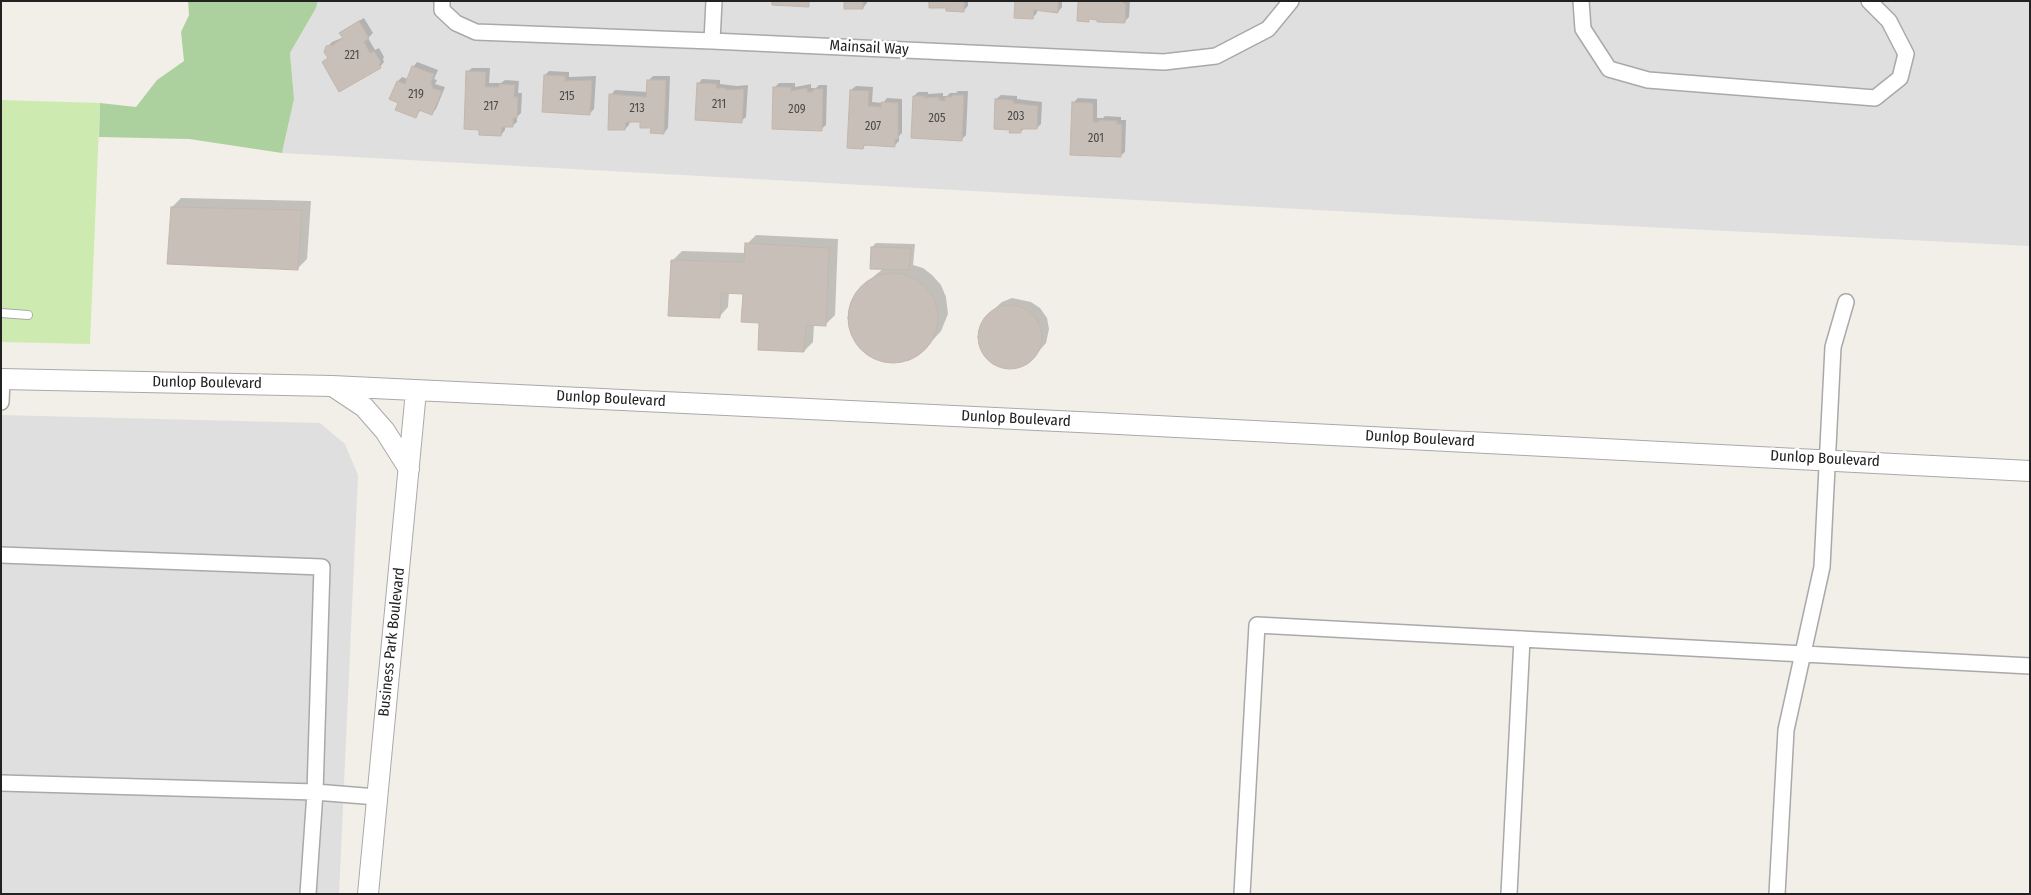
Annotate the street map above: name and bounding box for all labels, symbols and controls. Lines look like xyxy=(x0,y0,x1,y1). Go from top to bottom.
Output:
street label: Mainsail Way xyxy=(829,37,909,59)
house number: 221 xyxy=(345,49,359,63)
house number: 219 xyxy=(408,88,424,102)
house number: 215 xyxy=(559,90,575,104)
house number: 211 xyxy=(712,98,726,112)
house number: 217 xyxy=(484,100,498,114)
house number: 213 xyxy=(629,102,645,116)
house number: 209 xyxy=(788,103,806,117)
house number: 203 xyxy=(1008,110,1024,124)
house number: 205 xyxy=(928,112,946,126)
house number: 207 xyxy=(865,120,881,134)
house number: 201 xyxy=(1088,132,1104,146)
street label: Dunlop Boulevard xyxy=(152,373,262,393)
street label: Dunlop Boulevard xyxy=(556,387,666,411)
street label: Dunlop Boulevard xyxy=(961,407,1071,431)
street label: Dunlop Boulevard xyxy=(1365,427,1475,451)
street label: Dunlop Boulevard xyxy=(1770,447,1880,471)
street label: Business Park Boulevard xyxy=(375,567,409,717)

